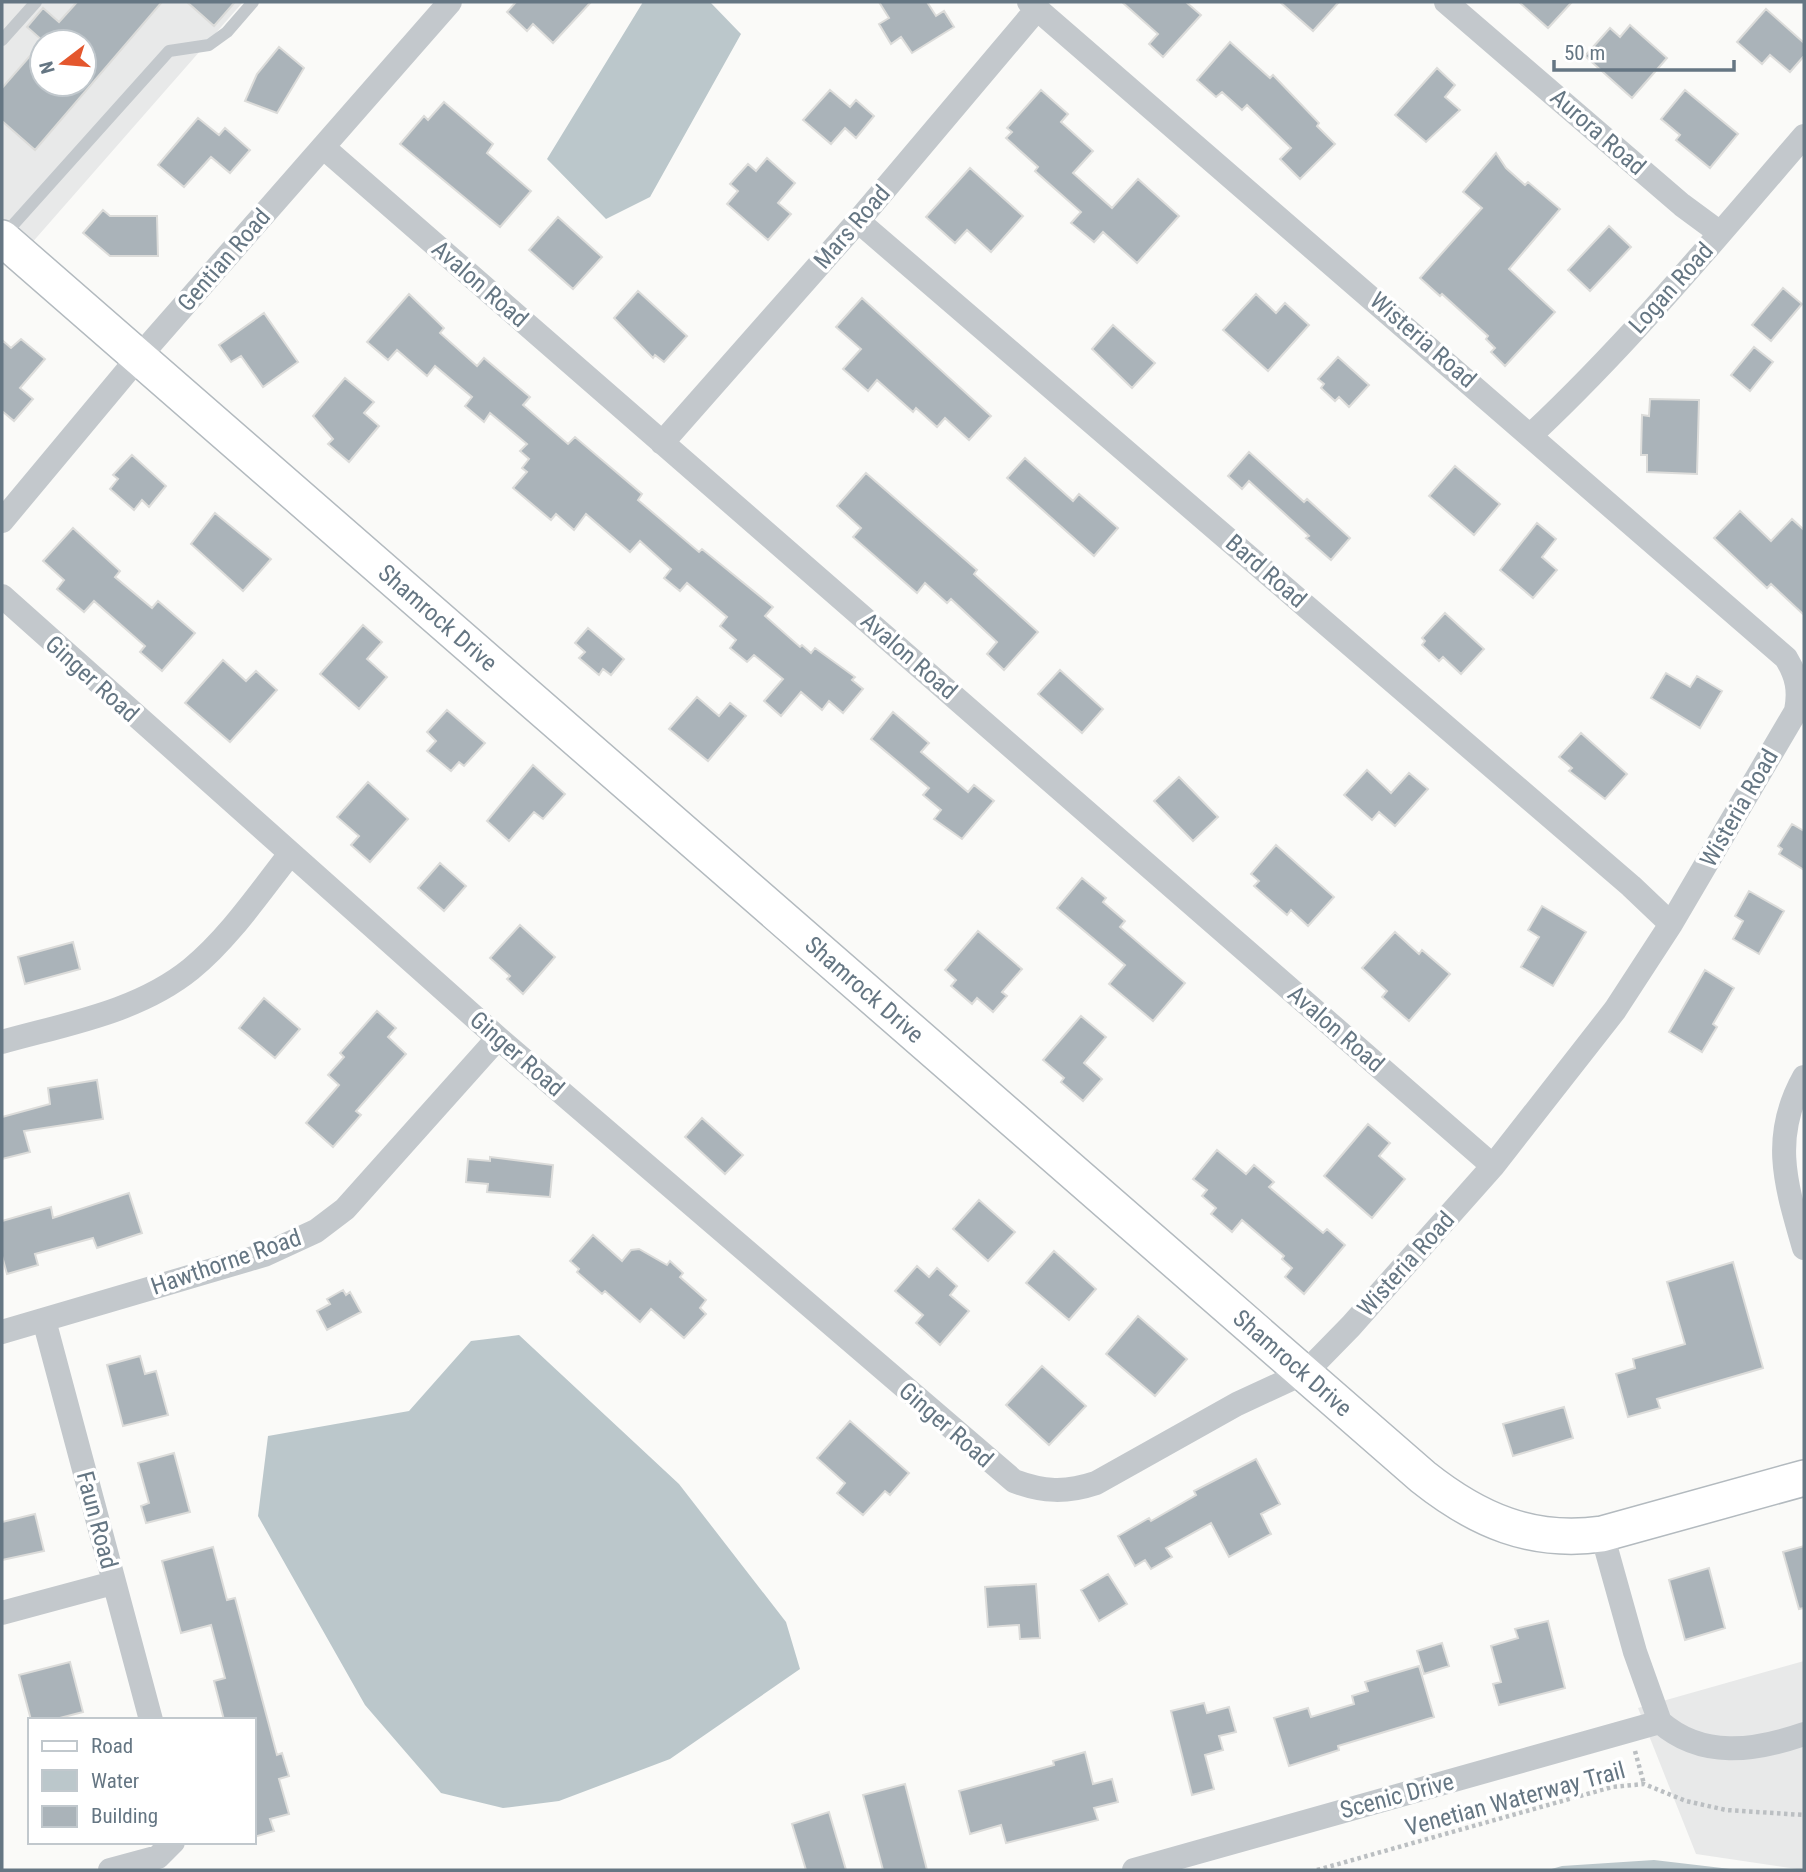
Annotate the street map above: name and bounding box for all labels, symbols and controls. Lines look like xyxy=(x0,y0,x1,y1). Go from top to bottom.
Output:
north arrow xyxy=(28,28,98,98)
scale bar xyxy=(1554,28,1734,72)
text: 50 m xyxy=(1564,41,1605,65)
text: N xyxy=(34,59,60,76)
street label: Aurora Road xyxy=(1545,83,1651,181)
street label: Mars Road xyxy=(808,179,896,275)
street label: Gentian Road xyxy=(172,203,276,317)
street label: Avalon Road xyxy=(426,235,534,333)
street label: Logan Road xyxy=(1623,237,1719,339)
street label: Wisteria Road xyxy=(1364,286,1482,394)
street label: Bard Road xyxy=(1220,529,1312,613)
street label: Shamrock Drive xyxy=(373,559,503,677)
street label: Avalon Road xyxy=(855,607,963,705)
street label: Ginger Road xyxy=(40,630,144,728)
street label: Wisteria Road xyxy=(1694,744,1784,872)
street label: Shamrock Drive xyxy=(799,931,929,1049)
street label: Avalon Road xyxy=(1282,980,1390,1078)
street label: Ginger Road xyxy=(464,1006,570,1102)
street label: Wisteria Road xyxy=(1352,1206,1460,1322)
street label: Hawthorne Road xyxy=(147,1223,305,1301)
street label: Shamrock Drive xyxy=(1227,1304,1357,1422)
street label: Ginger Road xyxy=(893,1377,999,1473)
street label: Faun Road xyxy=(71,1468,123,1572)
legend xyxy=(28,1718,256,1844)
text: Road xyxy=(91,1734,133,1758)
street label: Venetian Waterway Trail xyxy=(1402,1756,1628,1842)
street label: Scenic Drive xyxy=(1337,1767,1457,1825)
text: Water xyxy=(91,1769,139,1793)
text: Building xyxy=(91,1804,158,1828)

